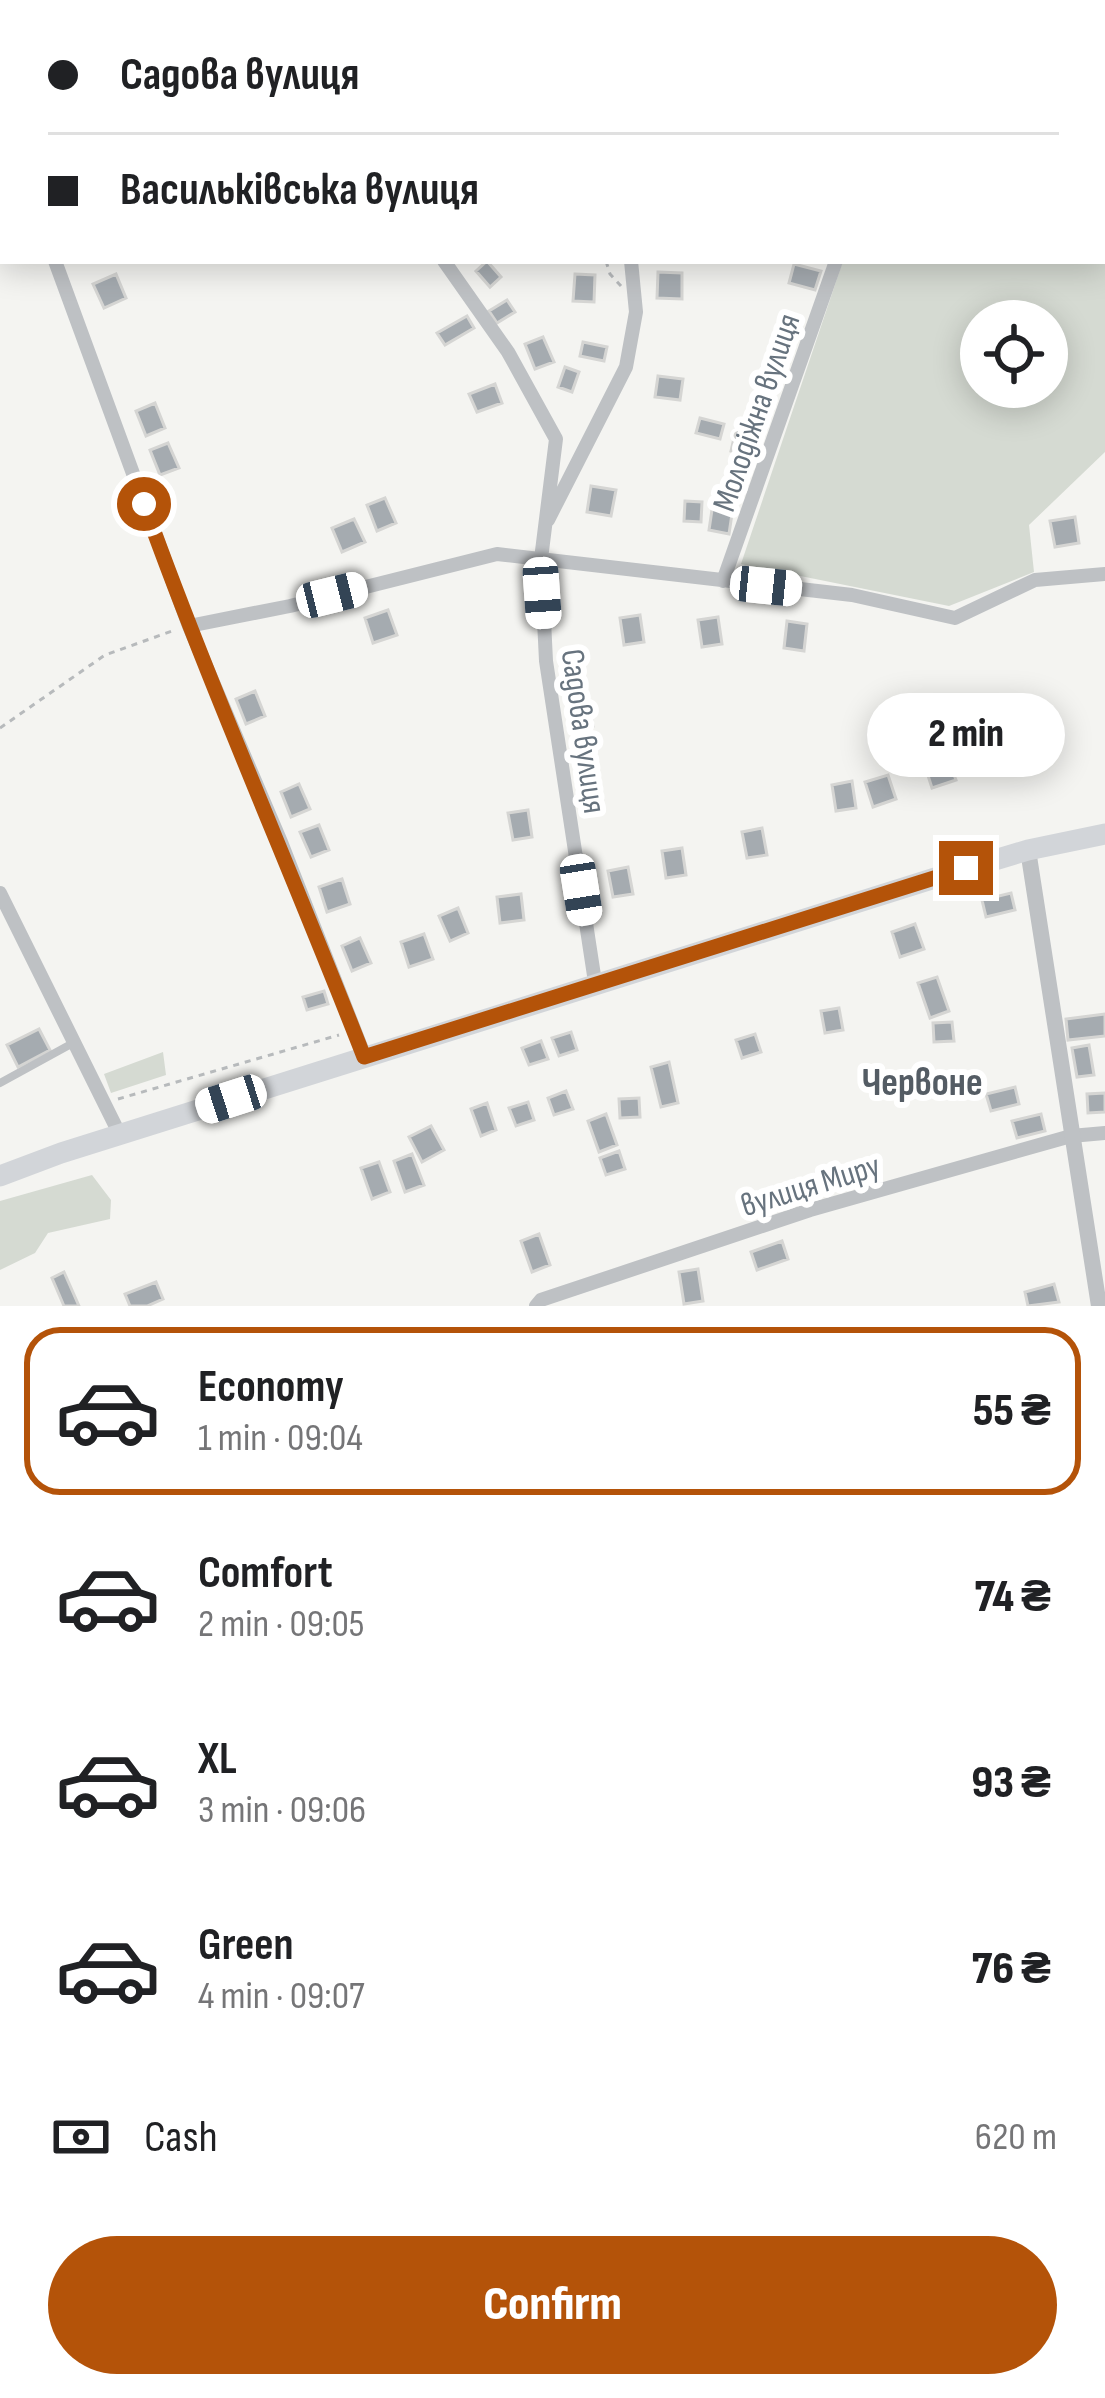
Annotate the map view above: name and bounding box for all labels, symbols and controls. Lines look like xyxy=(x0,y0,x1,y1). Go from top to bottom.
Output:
text: Садова вулиця xyxy=(120,48,360,103)
text: Васильківська вулиця xyxy=(120,163,479,218)
map controls xyxy=(960,300,1068,408)
button: locate xyxy=(960,300,1068,408)
street label: Молодіжна вулиця xyxy=(704,309,809,517)
route start xyxy=(117,477,171,531)
car xyxy=(522,556,562,630)
car xyxy=(728,564,804,608)
car xyxy=(293,569,371,621)
street label: Садова вулиця xyxy=(552,647,614,816)
callout: 2 min xyxy=(867,694,1065,778)
text: 2 min xyxy=(928,711,1004,758)
route end xyxy=(939,841,993,895)
car xyxy=(558,852,604,928)
district label: Червоне xyxy=(861,1060,983,1107)
car xyxy=(191,1071,271,1127)
street label: вулиця Миру xyxy=(736,1146,885,1226)
icon: car xyxy=(54,1357,162,1465)
text: Economy xyxy=(198,1360,344,1415)
text: 55 ₴ xyxy=(973,1384,1051,1439)
text: 1 min · 09:04 xyxy=(198,1415,363,1462)
icon: car xyxy=(54,1543,162,1651)
text: Comfort xyxy=(198,1546,333,1601)
text: 74 ₴ xyxy=(975,1570,1051,1625)
text: 2 min · 09:05 xyxy=(198,1601,364,1648)
icon: car xyxy=(54,1729,162,1837)
text: XL xyxy=(198,1732,237,1787)
text: 93 ₴ xyxy=(971,1756,1051,1811)
text: 3 min · 09:06 xyxy=(198,1787,366,1834)
icon: car xyxy=(54,1915,162,2023)
text: Green xyxy=(198,1918,294,1973)
text: 76 ₴ xyxy=(972,1942,1051,1997)
text: 4 min · 09:07 xyxy=(198,1973,365,2020)
icon: cash xyxy=(48,2104,114,2170)
text: Cash xyxy=(144,2110,218,2165)
text: 620 m xyxy=(975,2114,1057,2161)
button: Confirm xyxy=(48,2236,1057,2374)

